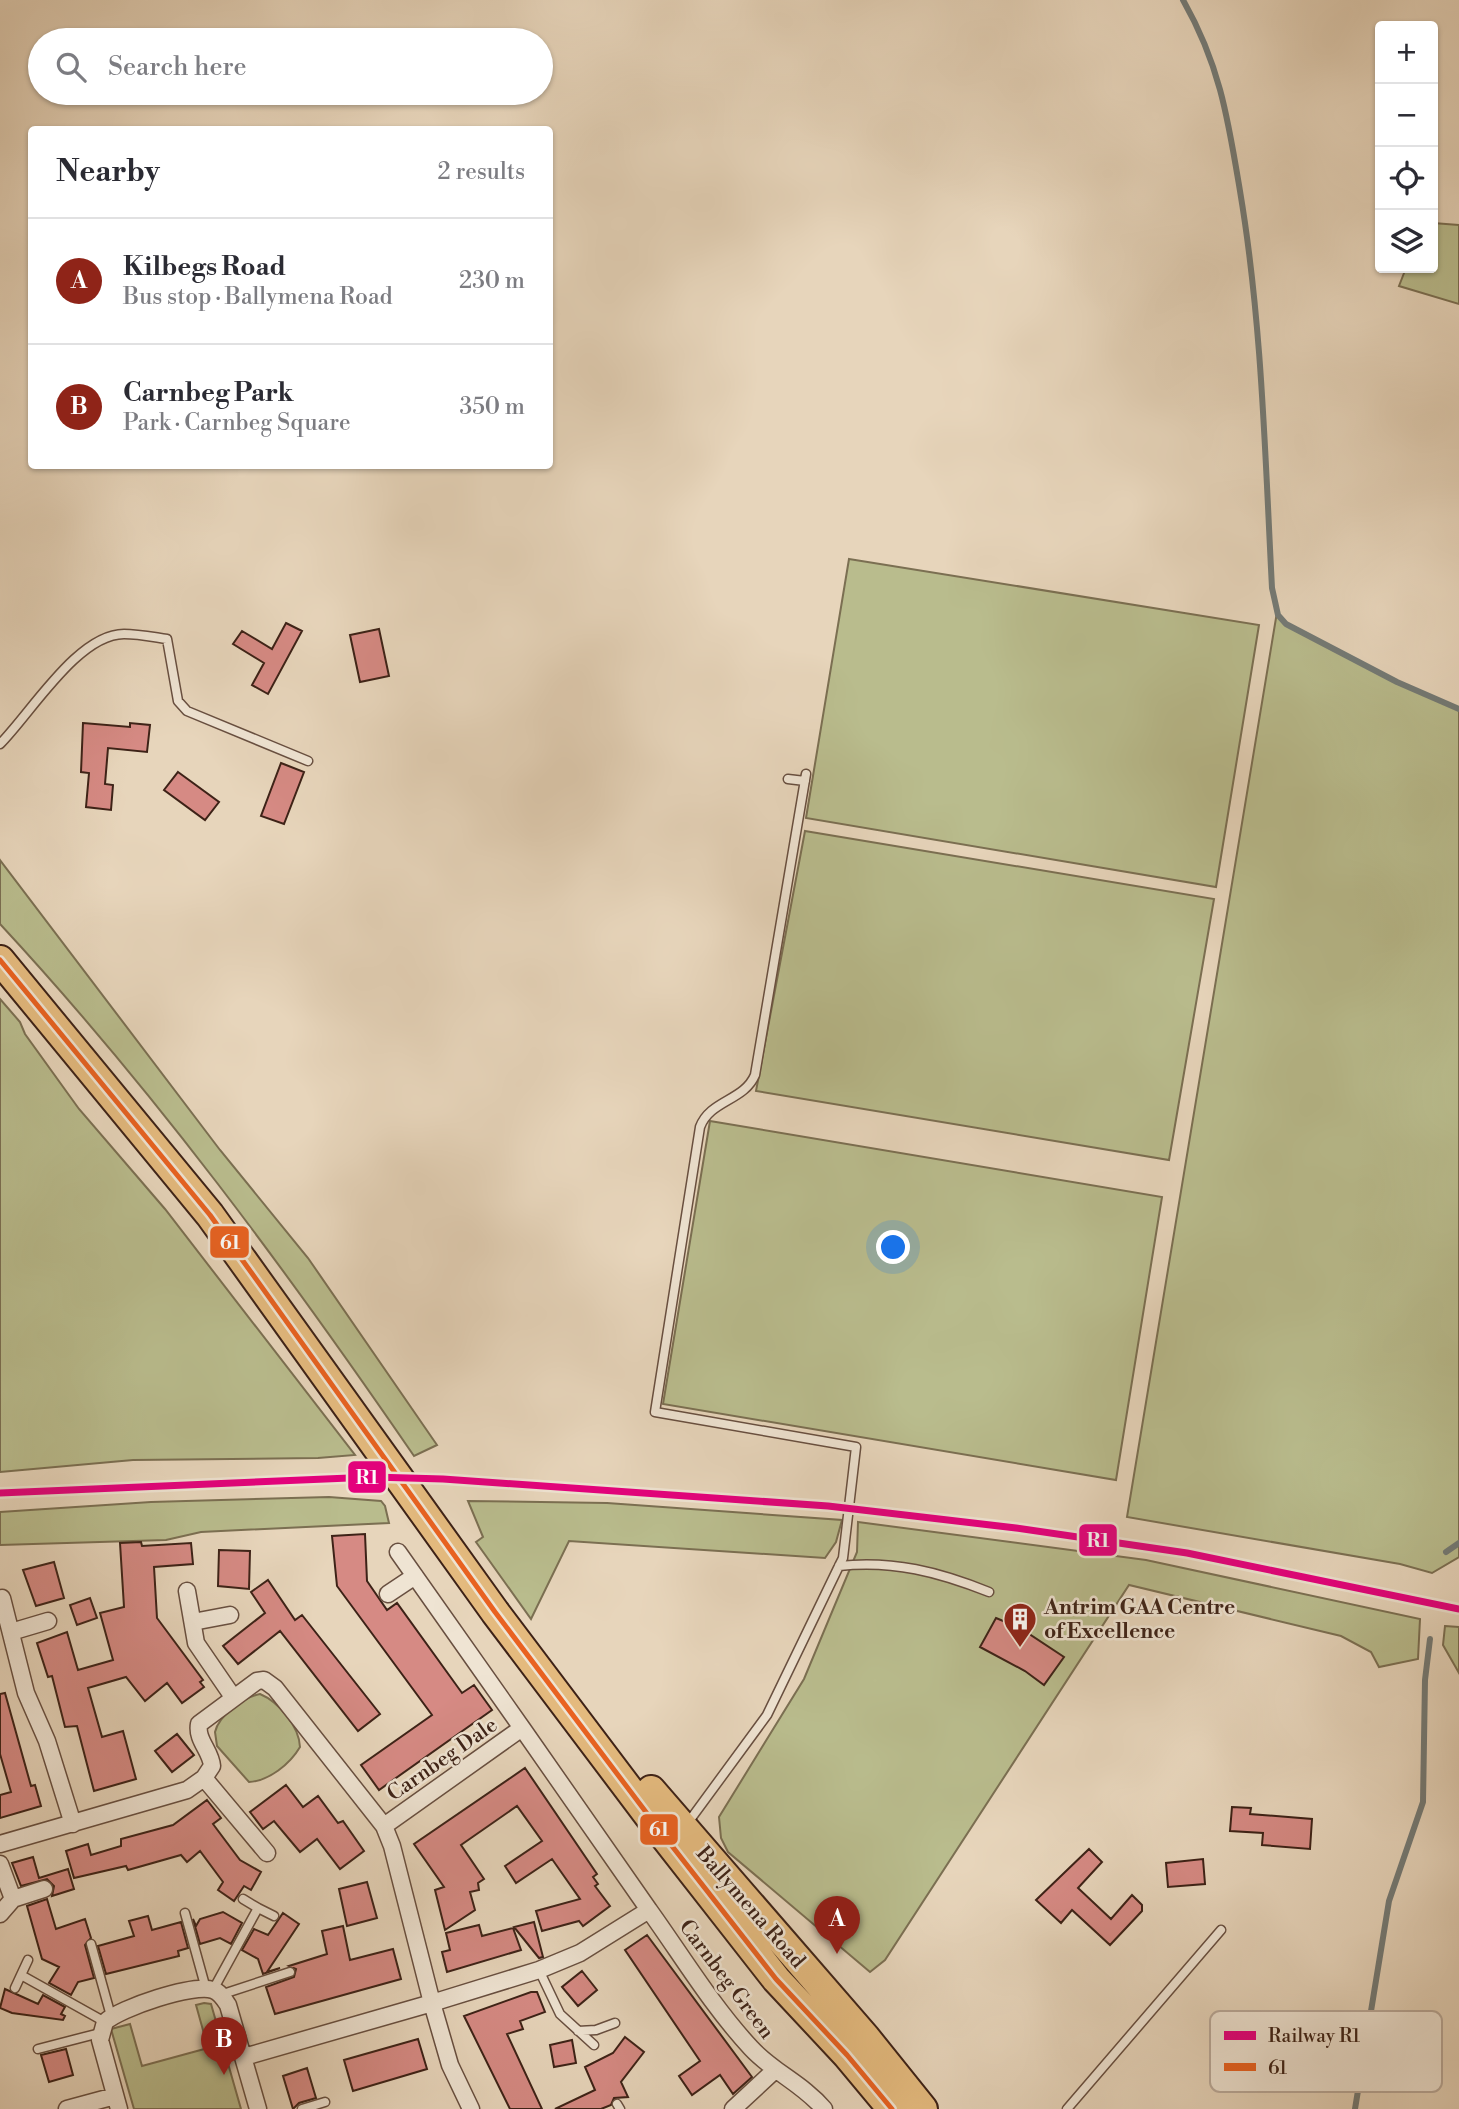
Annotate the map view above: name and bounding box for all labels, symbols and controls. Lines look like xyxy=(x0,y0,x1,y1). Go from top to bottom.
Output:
map controls xyxy=(1375,21,1438,273)
button: + xyxy=(1375,21,1438,84)
search box xyxy=(28,28,553,105)
icon: search xyxy=(52,48,90,86)
text: Search here xyxy=(108,51,247,83)
button: − xyxy=(1375,84,1438,147)
button: locate xyxy=(1375,147,1438,210)
text: Nearby xyxy=(56,153,160,191)
text: 2 results xyxy=(438,158,525,186)
button: layers xyxy=(1375,210,1438,273)
text: Kilbegs Road xyxy=(123,251,286,283)
text: A xyxy=(71,267,87,295)
text: 230 m xyxy=(459,267,525,295)
text: Bus stop · Ballymena Road xyxy=(123,283,393,311)
text: Carnbeg Park xyxy=(123,377,294,409)
text: B xyxy=(70,393,88,421)
text: 350 m xyxy=(459,393,525,421)
text: Park · Carnbeg Square xyxy=(123,409,351,437)
line badge: 61 xyxy=(209,1225,250,1259)
your location xyxy=(876,1230,910,1264)
text: 61 xyxy=(220,1231,240,1255)
line badge: R1 xyxy=(347,1460,387,1494)
text: R1 xyxy=(355,1466,379,1490)
line badge: R1 xyxy=(1078,1523,1118,1557)
text: R1 xyxy=(1086,1529,1110,1553)
place label: Antrim GAA Centre of Excellence xyxy=(1043,1595,1235,1645)
building icon: Antrim GAA Centre of Excellence xyxy=(1001,1600,1039,1649)
street label: Carnbeg Dale xyxy=(382,1712,503,1807)
line badge: 61 xyxy=(639,1813,679,1846)
text: 61 xyxy=(649,1818,669,1842)
street label: Ballymena Road xyxy=(689,1841,810,1974)
pin: A xyxy=(814,1896,860,1954)
street label: Carnbeg Green xyxy=(673,1915,780,2045)
legend xyxy=(1210,2011,1442,2092)
pin: B xyxy=(201,2017,247,2075)
text: Railway R1 xyxy=(1268,2024,1360,2048)
text: 61 xyxy=(1268,2056,1287,2080)

